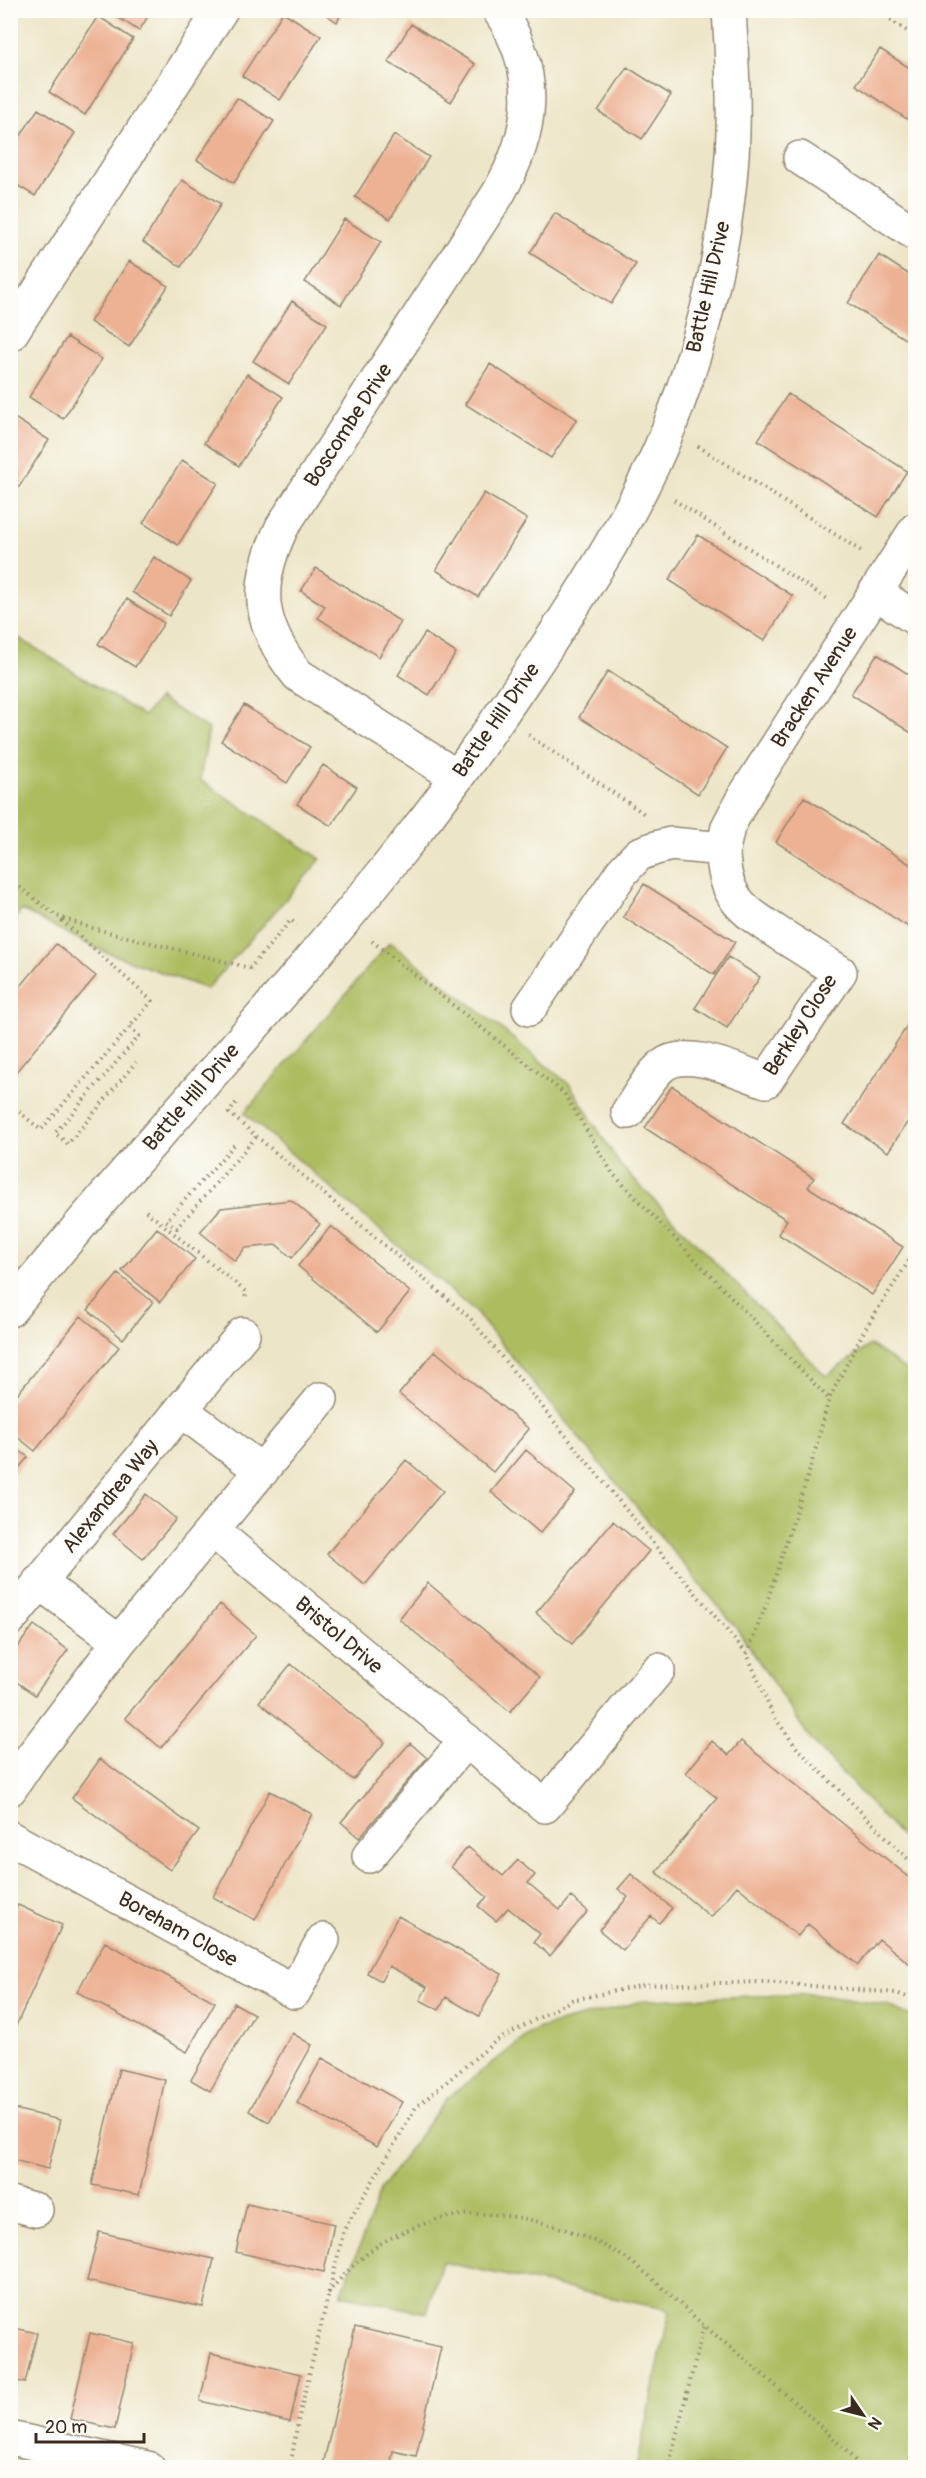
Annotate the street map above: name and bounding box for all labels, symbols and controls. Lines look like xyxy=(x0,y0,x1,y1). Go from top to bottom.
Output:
street label: Battle Hill Drive xyxy=(680,218,737,356)
street label: Boscombe Drive xyxy=(298,358,399,492)
street label: Bracken Avenue xyxy=(765,621,864,753)
street label: Battle Hill Drive xyxy=(447,657,546,783)
street label: Berkley Close xyxy=(757,969,844,1081)
street label: Battle Hill Drive xyxy=(137,1037,246,1157)
street label: Alexandrea Way xyxy=(56,1434,165,1559)
street label: Bristol Drive xyxy=(289,1591,389,1680)
street label: Boreham Close xyxy=(113,1886,243,1974)
north arrow xyxy=(833,2385,893,2445)
scale bar xyxy=(36,2406,144,2444)
text: N xyxy=(863,2413,886,2433)
text: 20 m xyxy=(45,2416,87,2439)

